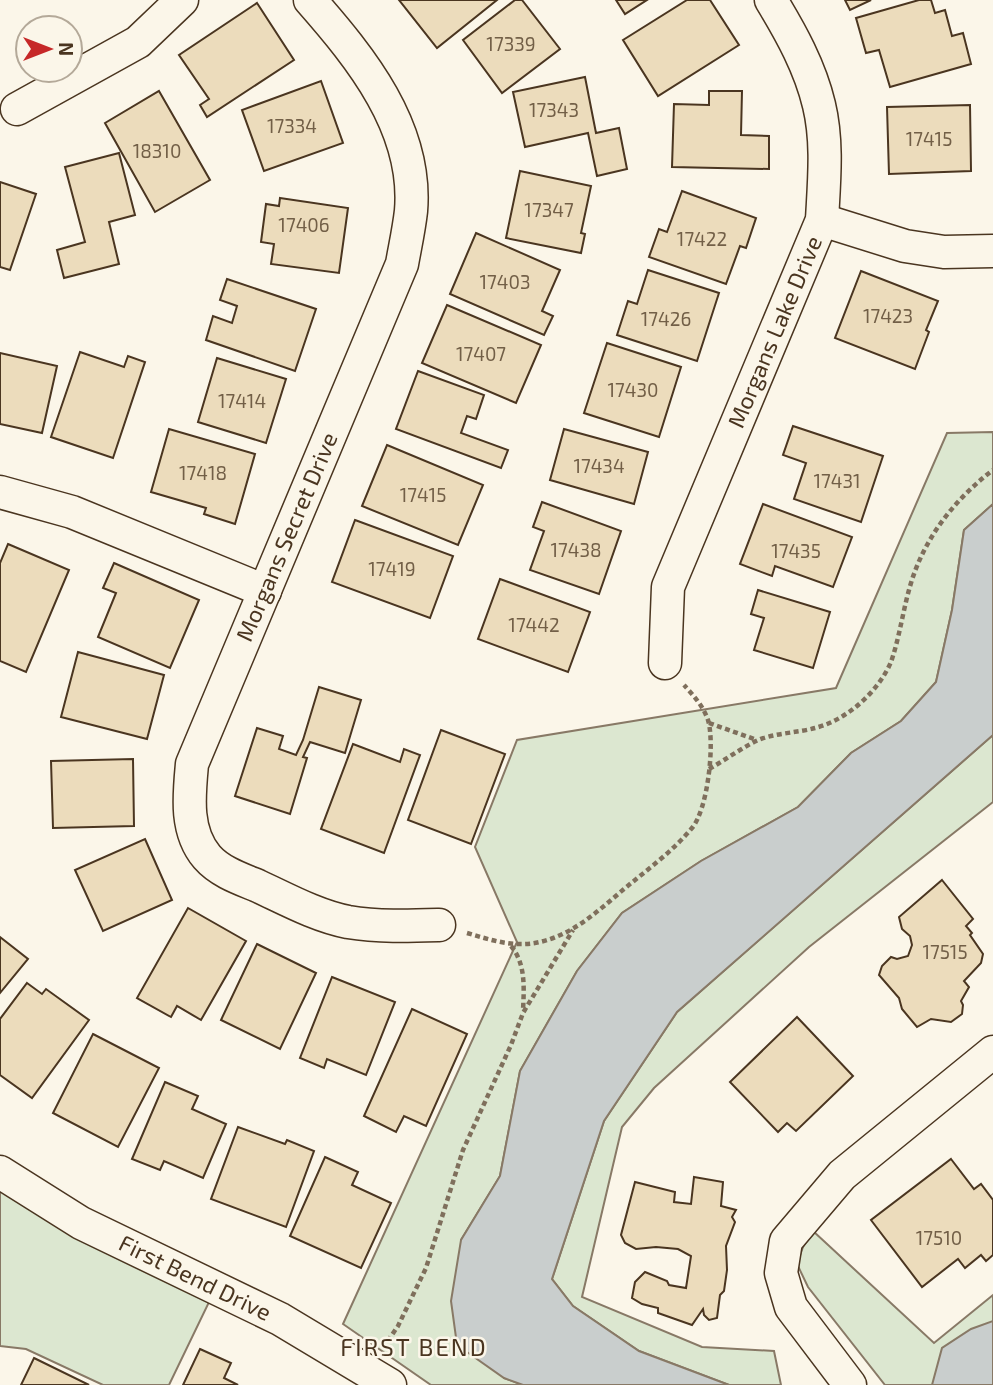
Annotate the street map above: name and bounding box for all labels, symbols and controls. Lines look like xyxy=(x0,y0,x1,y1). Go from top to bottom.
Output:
north arrow xyxy=(14,14,84,84)
house number: 17339 xyxy=(486,32,536,55)
text: N xyxy=(55,42,78,56)
house number: 17343 xyxy=(529,98,579,121)
house number: 17334 xyxy=(267,114,317,137)
house number: 17415 xyxy=(906,127,952,150)
house number: 18310 xyxy=(133,139,181,162)
house number: 17347 xyxy=(524,198,574,221)
house number: 17406 xyxy=(278,213,330,236)
house number: 17422 xyxy=(677,227,727,250)
street label: Morgans Lake Drive xyxy=(721,231,827,432)
house number: 17403 xyxy=(480,270,531,293)
house number: 17423 xyxy=(863,304,913,327)
house number: 17426 xyxy=(641,307,691,330)
house number: 17407 xyxy=(456,342,506,365)
house number: 17430 xyxy=(608,378,659,401)
house number: 17414 xyxy=(218,389,266,412)
street label: Morgans Secret Drive xyxy=(229,428,343,645)
house number: 17434 xyxy=(573,454,625,477)
house number: 17418 xyxy=(179,461,227,484)
house number: 17431 xyxy=(813,469,861,492)
house number: 17415 xyxy=(400,483,446,506)
house number: 17438 xyxy=(550,538,602,561)
house number: 17435 xyxy=(771,539,821,562)
house number: 17419 xyxy=(368,557,416,580)
house number: 17442 xyxy=(508,613,560,636)
house number: 17515 xyxy=(922,940,968,963)
house number: 17510 xyxy=(916,1226,962,1249)
street label: First Bend Drive xyxy=(115,1228,276,1326)
district label: FIRST BEND xyxy=(340,1332,488,1361)

